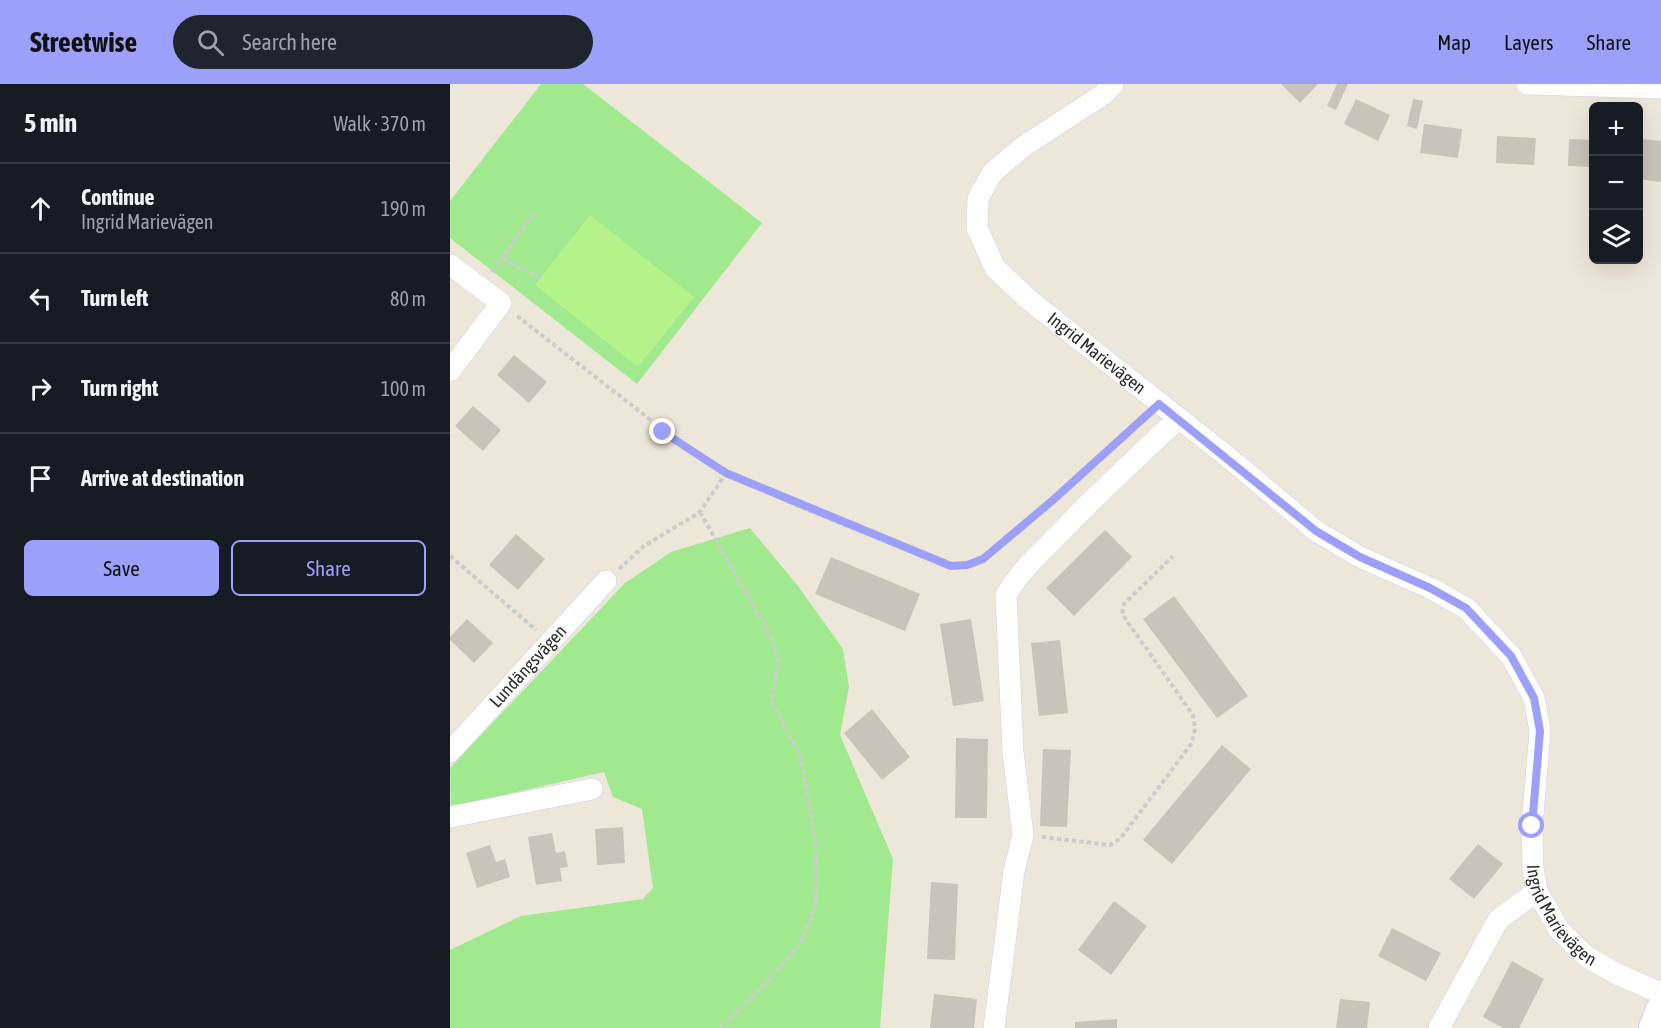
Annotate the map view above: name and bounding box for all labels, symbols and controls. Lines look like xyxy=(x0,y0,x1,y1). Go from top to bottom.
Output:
search box xyxy=(173,15,593,69)
text: Streetwise xyxy=(30,26,137,58)
icon: search xyxy=(194,26,227,59)
text: Search here xyxy=(242,29,337,55)
text: Map xyxy=(1437,30,1471,54)
text: Layers xyxy=(1504,30,1554,54)
text: Share xyxy=(1587,30,1631,54)
map controls xyxy=(1589,102,1643,264)
button: + xyxy=(1589,102,1643,156)
text: 5 min xyxy=(24,108,77,138)
text: Walk · 370 m xyxy=(334,112,426,135)
button: − xyxy=(1589,156,1643,210)
text: Continue xyxy=(81,184,155,210)
icon: ahead xyxy=(24,192,57,225)
text: 190 m xyxy=(381,197,426,220)
text: Ingrid Marievägen xyxy=(81,210,214,233)
button: layers xyxy=(1589,210,1643,264)
icon: left xyxy=(24,282,57,315)
text: Turn left xyxy=(81,285,148,311)
text: 80 m xyxy=(390,287,426,310)
street label: Ingrid Marievägen xyxy=(1044,308,1150,398)
icon: right xyxy=(24,372,57,405)
text: Turn right xyxy=(81,375,158,401)
text: 100 m xyxy=(381,377,426,400)
route end xyxy=(649,418,675,444)
icon: arrive xyxy=(24,462,57,495)
text: Arrive at destination xyxy=(81,465,244,491)
button: Save xyxy=(24,540,219,596)
button: Share xyxy=(231,540,426,596)
street label: Lundängsvägen xyxy=(485,620,571,711)
route start xyxy=(1518,812,1544,838)
street label: Ingrid Marievägen xyxy=(1523,864,1600,970)

